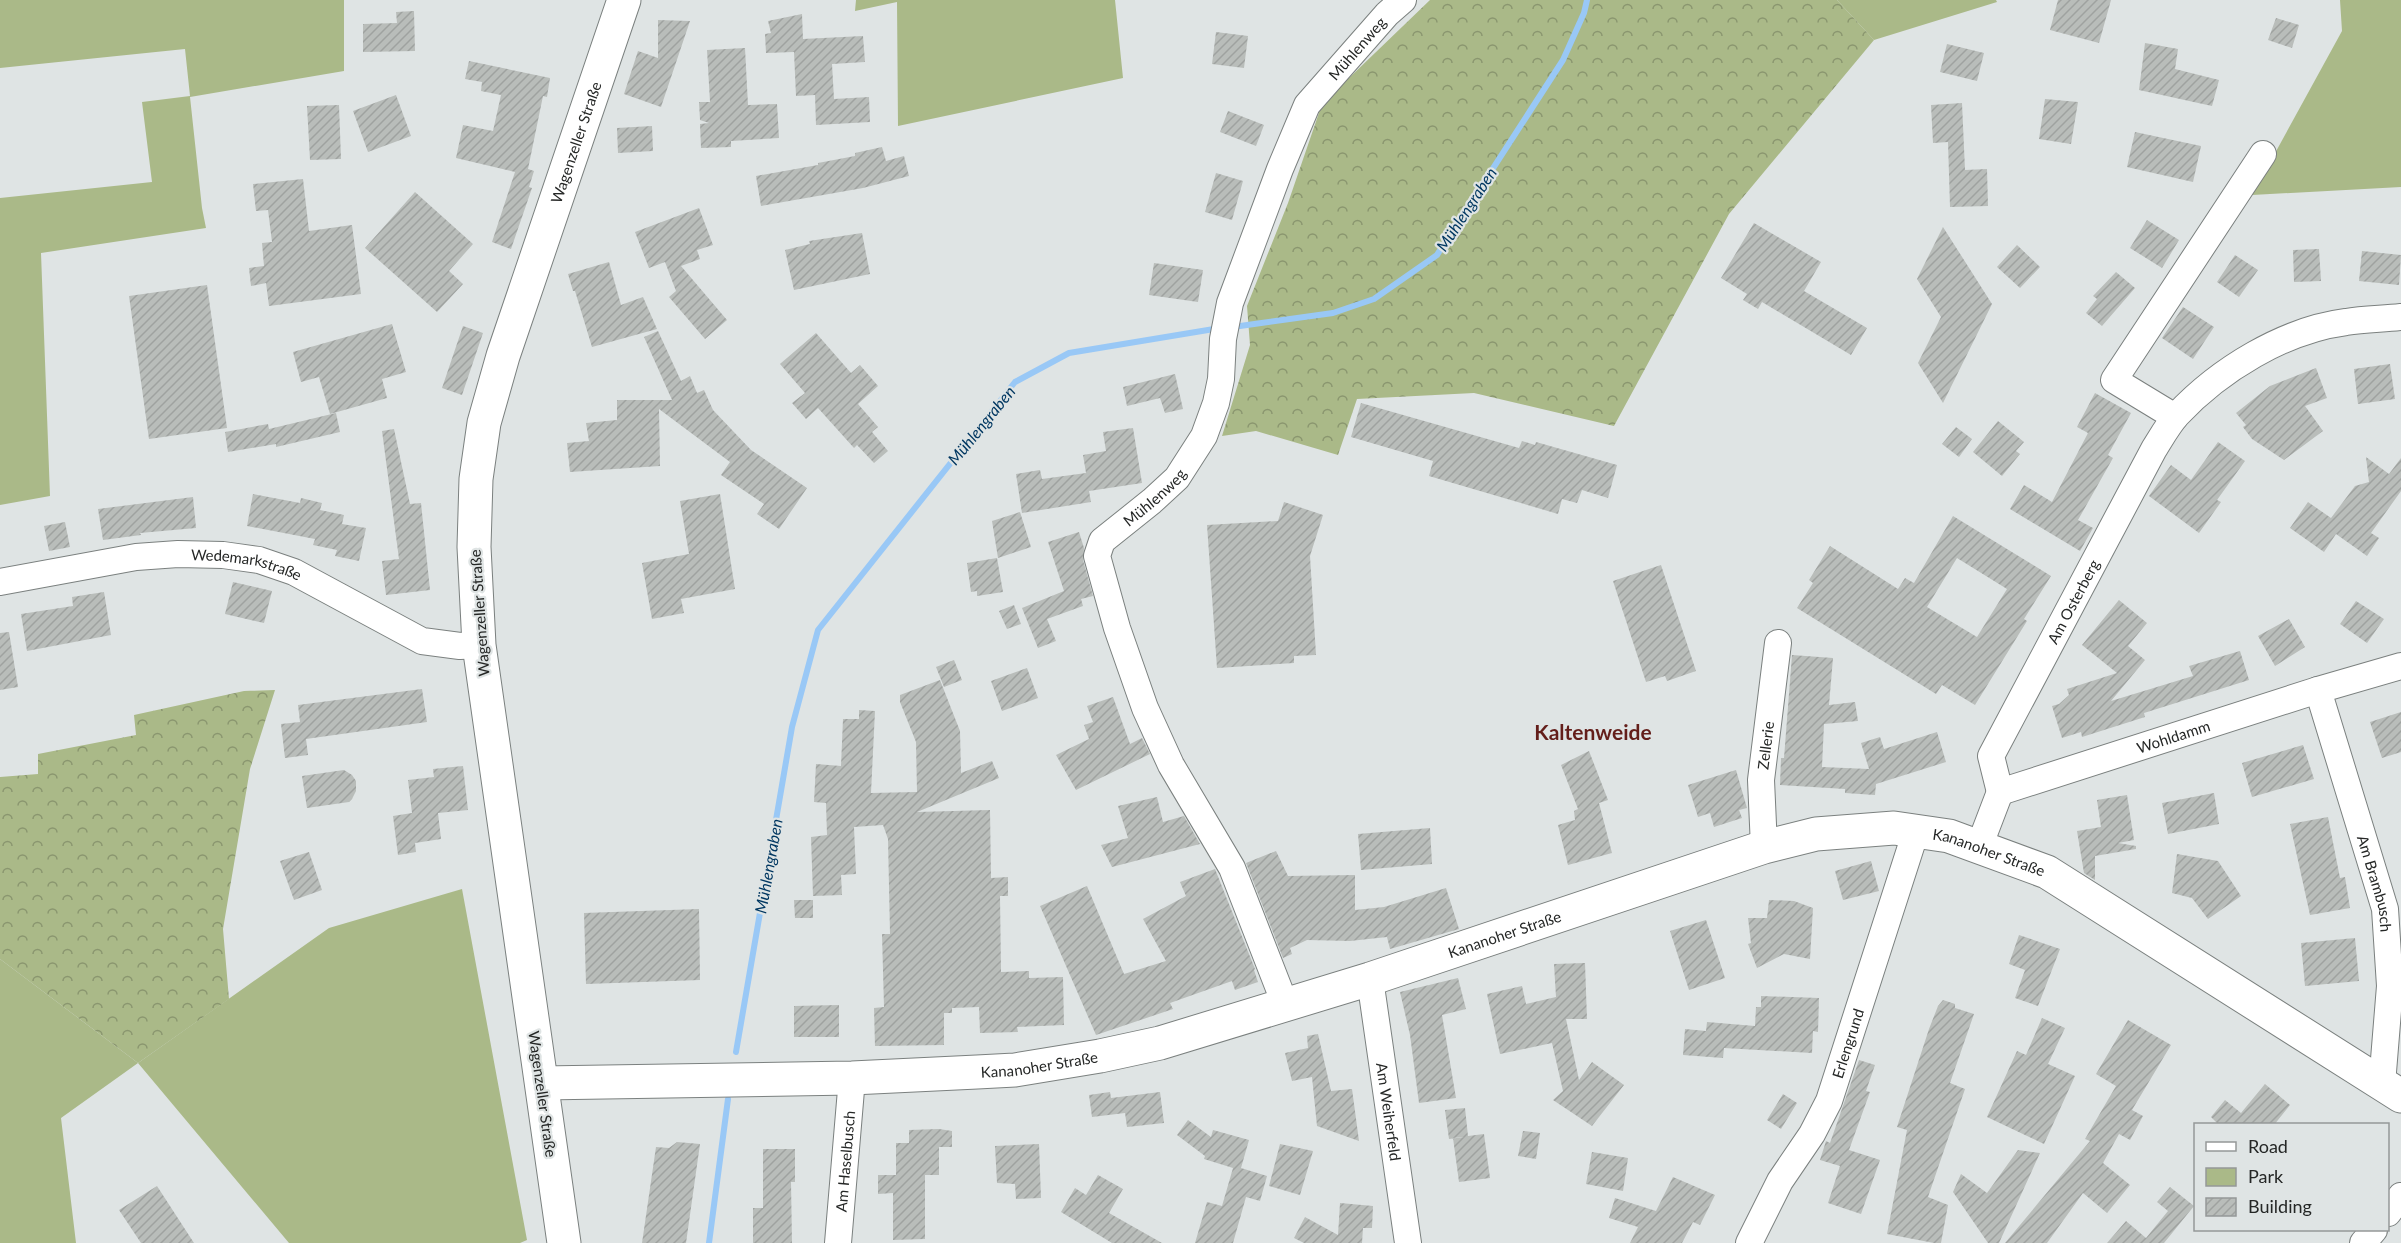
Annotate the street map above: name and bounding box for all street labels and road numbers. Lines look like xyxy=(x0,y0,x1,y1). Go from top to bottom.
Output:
street label: Mühlenweg xyxy=(1324,13,1389,83)
street label: Wagenzeller Straße xyxy=(547,79,605,206)
street label: Mühlenweg xyxy=(1119,465,1190,530)
street label: Wedemarkstraße xyxy=(191,545,305,584)
street label: Wagenzeller Straße xyxy=(466,549,492,677)
street label: Am Osterberg xyxy=(2043,556,2103,647)
street label: Wohldamm xyxy=(2135,716,2212,757)
street label: Zellerie xyxy=(1753,720,1777,771)
street label: Kananoher Straße xyxy=(1932,825,2048,880)
street label: Am Brambusch xyxy=(2354,833,2395,932)
street label: Kananoher Straße xyxy=(1446,907,1563,961)
street label: Erlengrund xyxy=(1828,1006,1867,1080)
street label: Wagenzeller Straße xyxy=(525,1030,561,1158)
street label: Kananoher Straße xyxy=(980,1047,1099,1081)
street label: Am Weiherfeld xyxy=(1373,1061,1405,1162)
street label: Am Haselbusch xyxy=(832,1110,858,1213)

